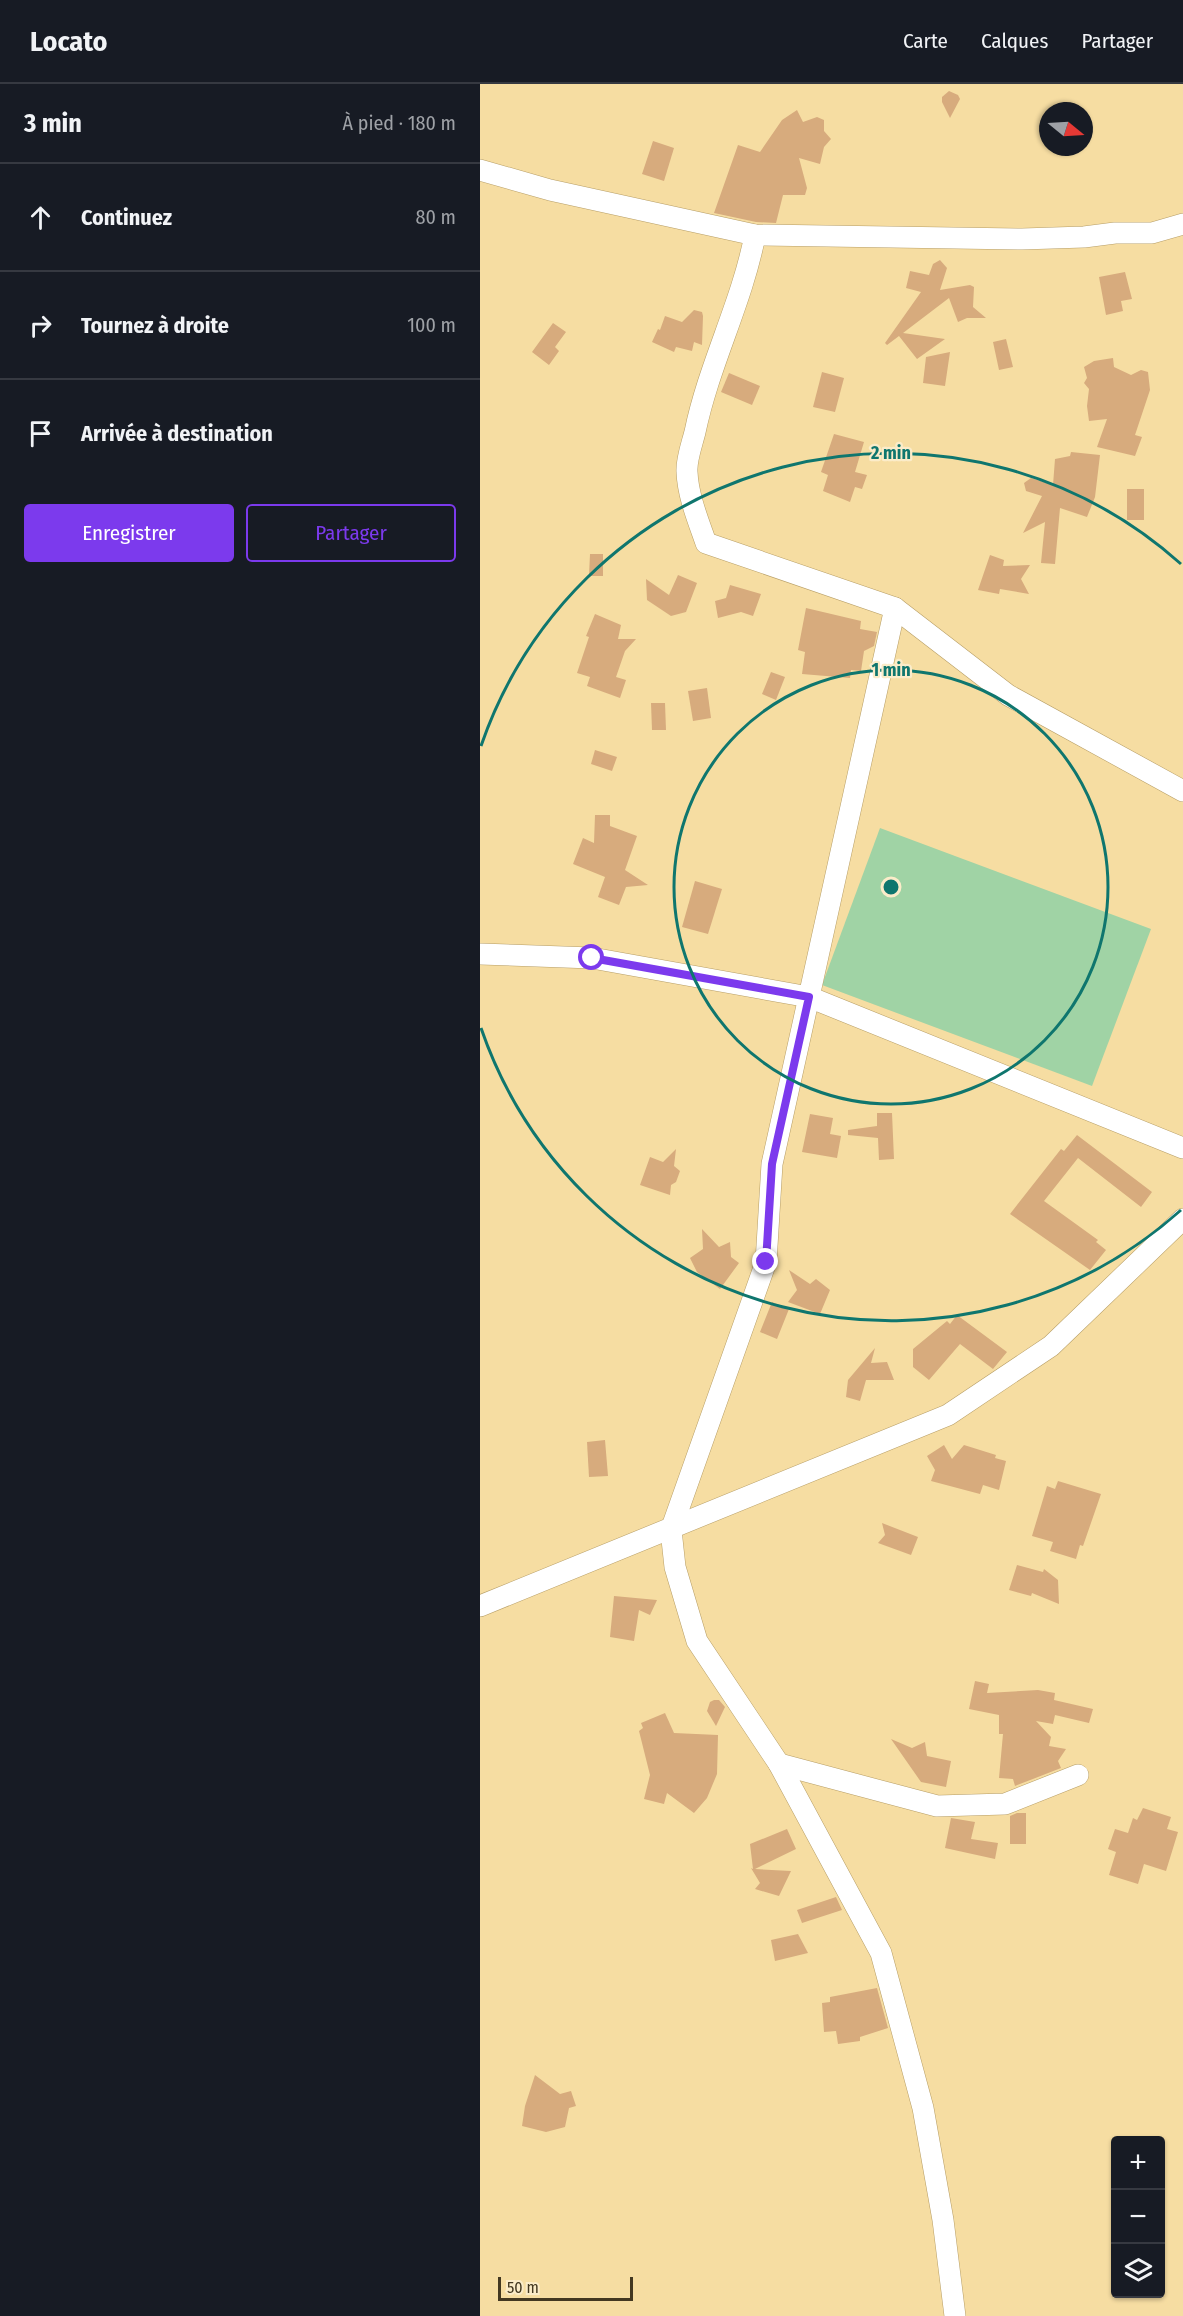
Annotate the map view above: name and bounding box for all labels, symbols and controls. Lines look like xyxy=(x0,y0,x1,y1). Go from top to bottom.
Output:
text: Locato xyxy=(30,25,108,58)
text: Carte xyxy=(903,28,948,54)
text: Calques xyxy=(981,28,1048,54)
text: Partager xyxy=(1081,28,1153,54)
north arrow xyxy=(1039,102,1093,156)
text: 3 min xyxy=(24,108,82,139)
text: À pied · 180 m xyxy=(343,111,456,135)
icon: ahead xyxy=(24,201,57,234)
text: Continuez xyxy=(81,204,172,231)
text: 80 m xyxy=(416,205,456,229)
icon: right xyxy=(24,309,57,342)
text: Tournez à droite xyxy=(81,312,229,339)
text: 100 m xyxy=(407,313,456,337)
icon: arrive xyxy=(24,417,57,450)
text: Arrivée à destination xyxy=(81,420,273,447)
text: 2 min xyxy=(870,442,911,464)
button: Enregistrer xyxy=(24,504,234,562)
button: Partager xyxy=(246,504,456,562)
text: 1 min xyxy=(871,659,911,681)
centre of rings xyxy=(881,877,901,897)
route start xyxy=(578,944,604,970)
route end xyxy=(752,1248,778,1274)
map controls xyxy=(1111,2136,1165,2298)
button: + xyxy=(1111,2136,1165,2190)
button: − xyxy=(1111,2190,1165,2244)
button: layers xyxy=(1111,2244,1165,2298)
scale bar xyxy=(498,2274,633,2302)
text: 50 m xyxy=(507,2278,539,2297)

